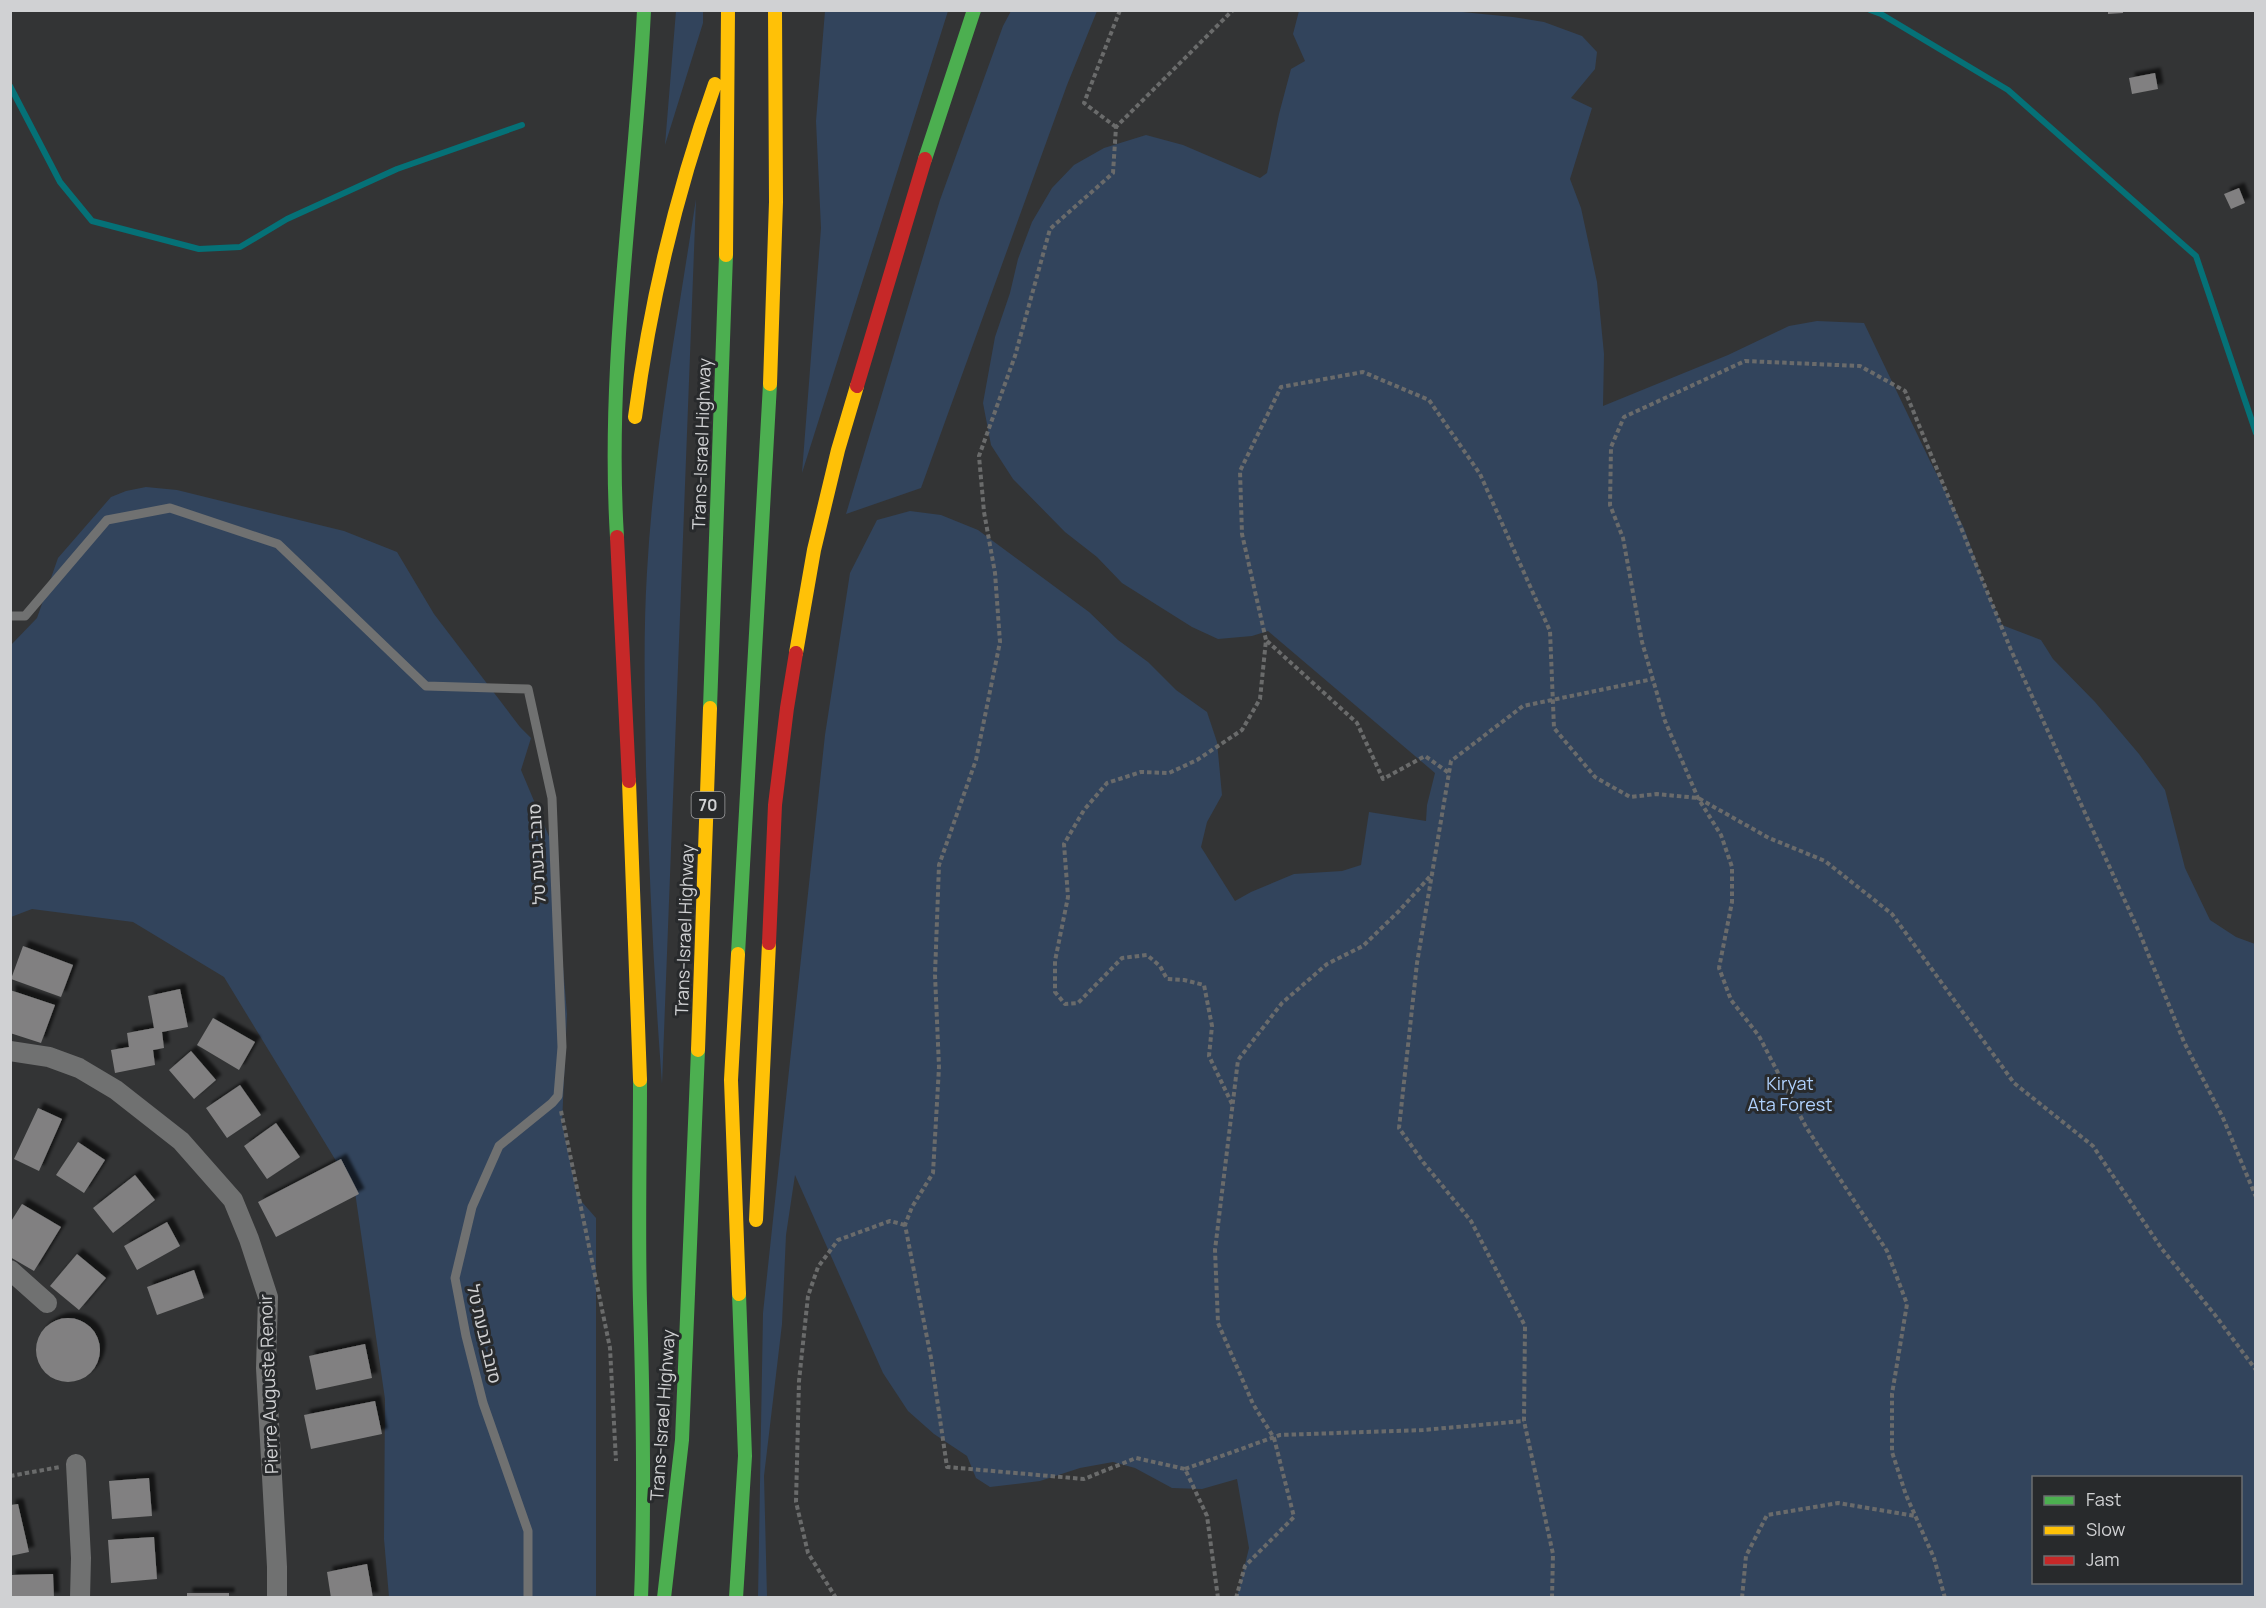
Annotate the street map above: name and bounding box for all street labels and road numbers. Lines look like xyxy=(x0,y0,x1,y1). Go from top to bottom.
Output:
street label: Trans-Israel Highway xyxy=(686,357,716,530)
road number: 70 xyxy=(692,792,724,818)
street label: סובב גבעת טל xyxy=(521,803,551,905)
street label: Trans-Israel Highway xyxy=(669,843,699,1016)
street label: סובב גבעת טל xyxy=(462,1282,508,1386)
street label: Pierre Auguste Renoir xyxy=(253,1293,283,1474)
street label: Trans-Israel Highway xyxy=(644,1328,680,1501)

